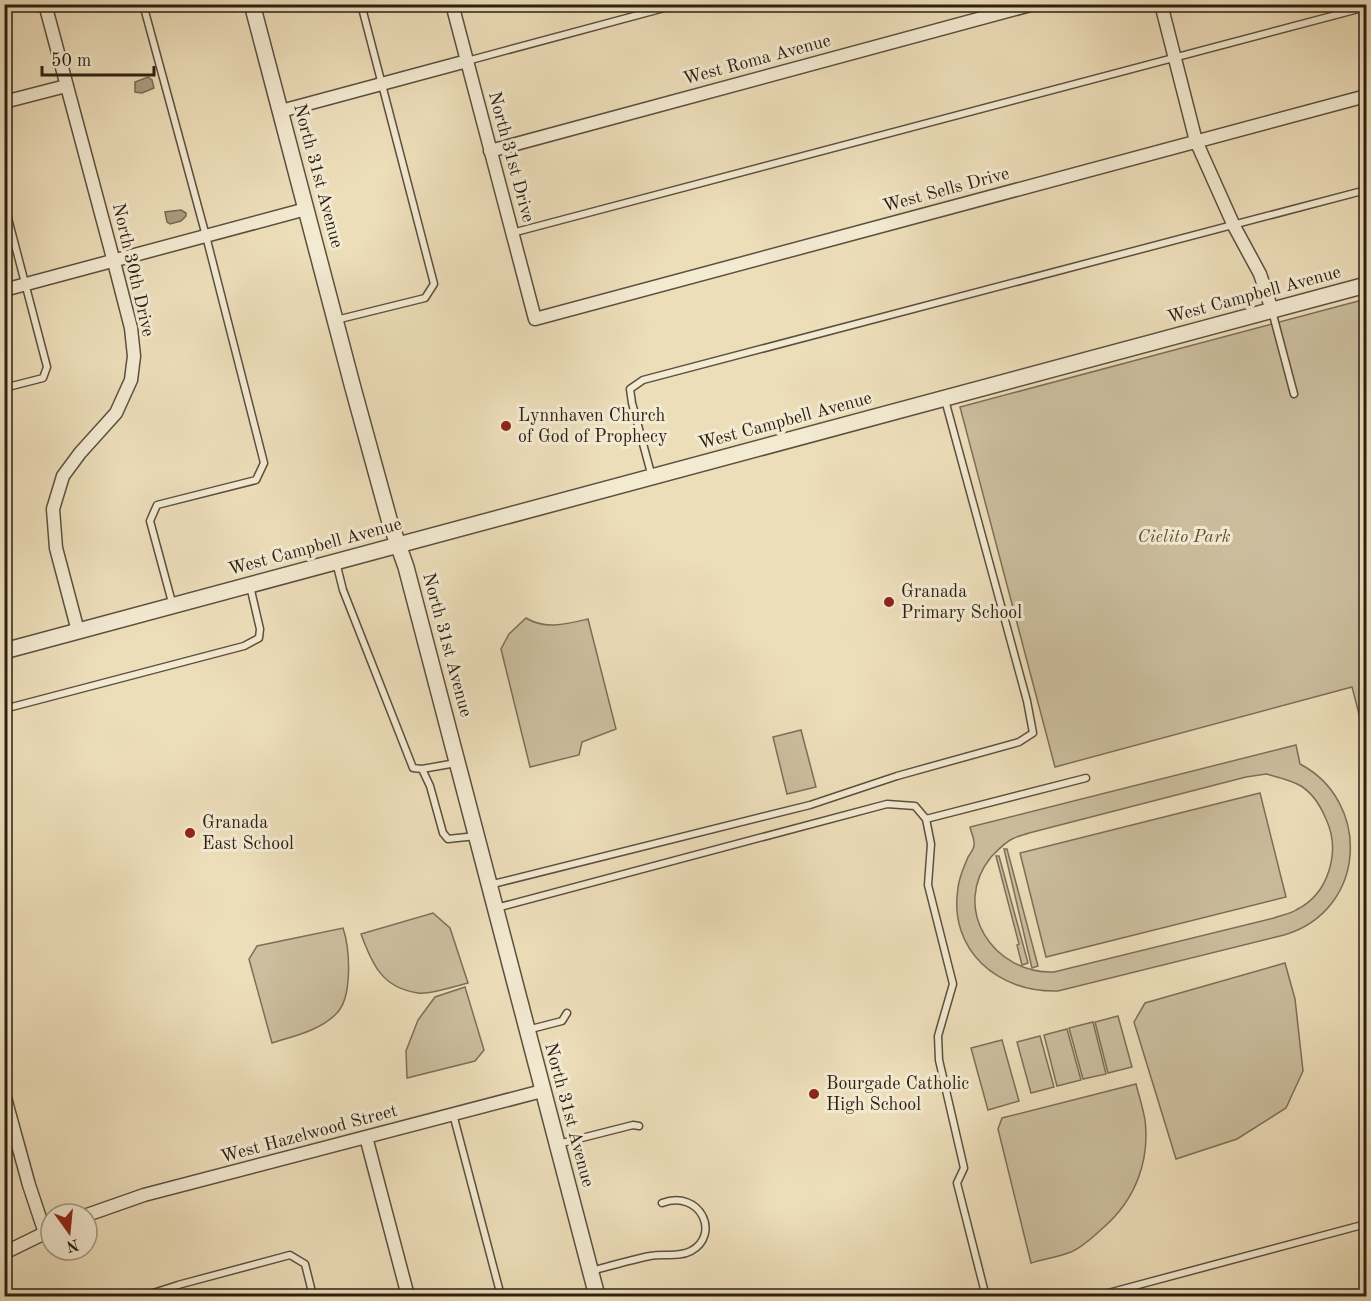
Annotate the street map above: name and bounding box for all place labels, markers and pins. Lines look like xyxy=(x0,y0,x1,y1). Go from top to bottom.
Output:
place label: Lynnhaven Church of God of Prophecy xyxy=(518,407,668,446)
marker: Lynnhaven Church of God of Prophecy xyxy=(499,419,513,433)
place label: Granada Primary School xyxy=(901,583,1022,622)
marker: Granada Primary School xyxy=(882,595,896,609)
place label: Granada East School xyxy=(202,814,294,853)
marker: Granada East School xyxy=(183,826,197,840)
place label: Bourgade Catholic High School xyxy=(826,1075,969,1114)
marker: Bourgade Catholic High School xyxy=(807,1087,821,1101)

